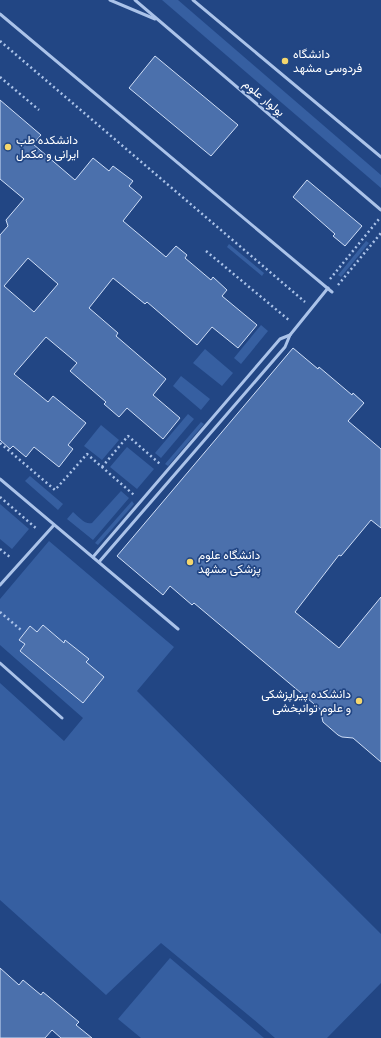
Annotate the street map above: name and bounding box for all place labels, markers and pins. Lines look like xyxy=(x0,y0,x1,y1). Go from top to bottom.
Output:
place label: دانشگاه فردوسی مشهد xyxy=(293,47,362,76)
marker: دانشگاه فردوسی مشهد xyxy=(280,56,290,66)
place label: دانشکده طب ایرانی و مکمل xyxy=(16,133,79,162)
marker: دانشکده طب ایرانی و مکمل xyxy=(3,142,13,152)
place label: دانشگاه علوم پزشکی مشهد xyxy=(198,548,261,577)
marker: دانشگاه علوم پزشکی مشهد xyxy=(185,557,195,567)
place label: دانشکده پیراپزشکی و علوم توانبخشی xyxy=(261,687,351,716)
marker: دانشکده پیراپزشکی و علوم توانبخشی xyxy=(354,696,364,706)

